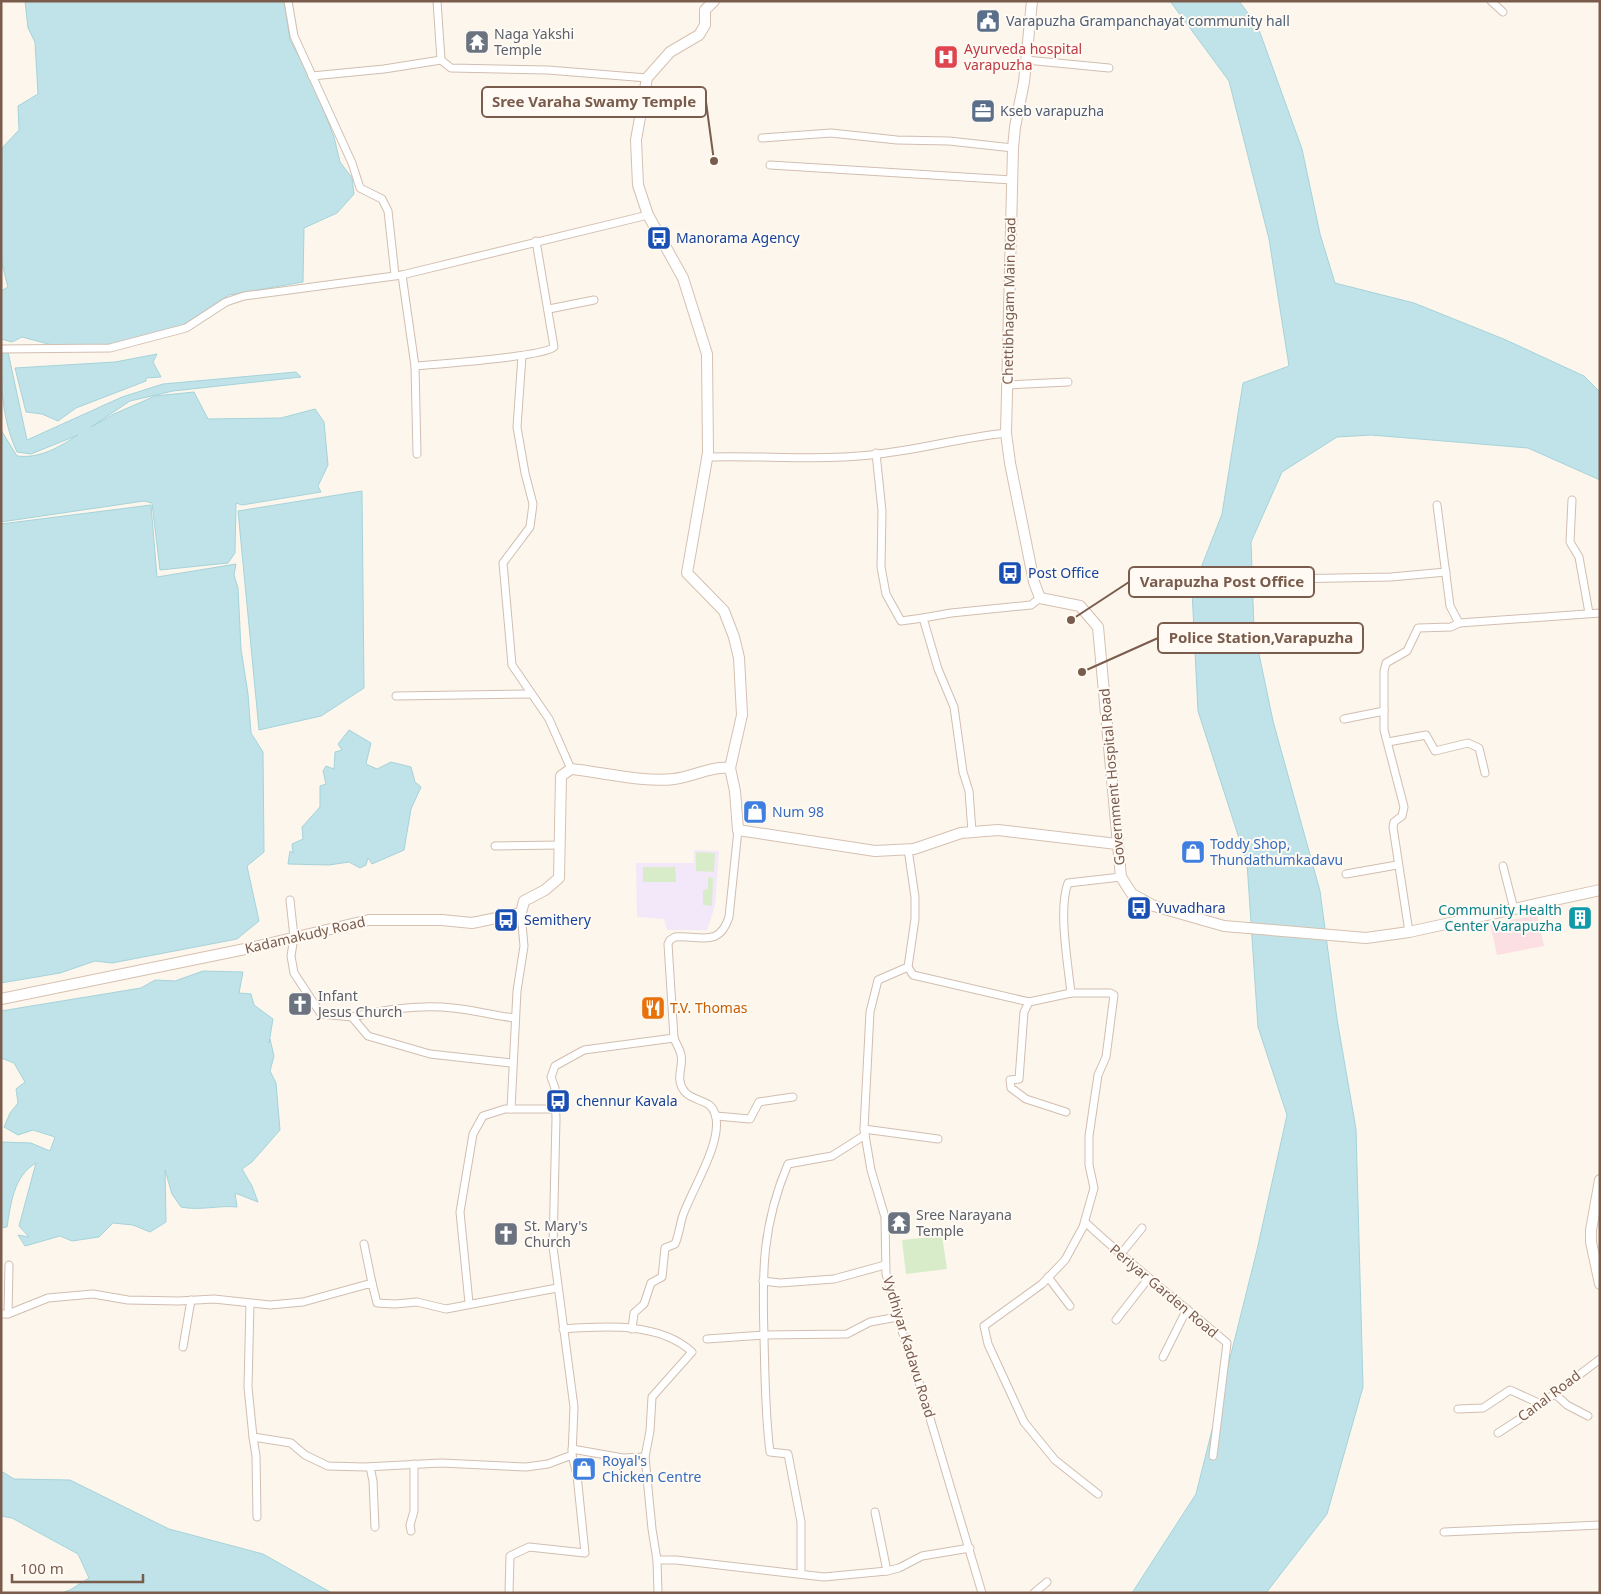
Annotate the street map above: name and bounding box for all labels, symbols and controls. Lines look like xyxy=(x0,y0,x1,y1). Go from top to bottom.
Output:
public building icon: Varapuzha Grampanchayat community hall xyxy=(975,8,1001,34)
place label: Varapuzha Grampanchayat community hall xyxy=(1006,11,1290,30)
place label: Naga Yakshi Temple xyxy=(494,24,574,59)
temple icon: Naga Yakshi Temple xyxy=(464,29,490,55)
place label: Ayurveda hospital varapuzha xyxy=(964,39,1082,74)
hospital icon: Ayurveda hospital varapuzha xyxy=(933,44,959,70)
callout: Sree Varaha Swamy Temple xyxy=(482,87,706,117)
text: Sree Varaha Swamy Temple xyxy=(492,91,696,111)
office icon: Kseb varapuzha xyxy=(970,98,996,124)
place label: Kseb varapuzha xyxy=(1000,101,1104,120)
street label: Chettibhagam Main Road xyxy=(998,217,1019,385)
bus stop icon: Manorama Agency xyxy=(646,225,672,251)
place label: Manorama Agency xyxy=(676,228,800,247)
bus stop icon: Post Office xyxy=(997,560,1023,586)
place label: Post Office xyxy=(1028,563,1099,582)
callout: Varapuzha Post Office xyxy=(1129,567,1314,597)
text: Varapuzha Post Office xyxy=(1140,571,1304,591)
callout: Police Station,Varapuzha xyxy=(1158,623,1363,653)
text: Police Station,Varapuzha xyxy=(1169,627,1353,647)
street label: Government Hospital Road xyxy=(1094,688,1129,866)
shop icon: Num 98 xyxy=(742,799,768,825)
place label: Num 98 xyxy=(772,802,824,821)
place label: Toddy Shop, Thundathumkadavu xyxy=(1210,834,1343,869)
shop icon: Toddy Shop, Thundathumkadavu xyxy=(1180,839,1206,865)
bus stop icon: Yuvadhara xyxy=(1126,895,1152,921)
place label: Yuvadhara xyxy=(1156,898,1226,917)
place label: Community Health Center Varapuzha xyxy=(1438,900,1562,935)
building icon: Community Health Center Varapuzha xyxy=(1567,905,1593,931)
bus stop icon: Semithery xyxy=(493,907,519,933)
place label: Semithery xyxy=(524,910,592,929)
street label: Kadamakudy Road xyxy=(243,911,367,958)
place label: Infant Jesus Church xyxy=(316,986,402,1021)
church icon: Infant Jesus Church xyxy=(287,991,313,1017)
restaurant icon: T.V. Thomas xyxy=(640,995,666,1021)
place label: T.V. Thomas xyxy=(670,998,748,1017)
bus stop icon: chennur Kavala xyxy=(545,1088,571,1114)
place label: chennur Kavala xyxy=(576,1091,678,1110)
place label: Sree Narayana Temple xyxy=(916,1205,1012,1240)
temple icon: Sree Narayana Temple xyxy=(886,1210,912,1236)
place label: St. Mary's Church xyxy=(524,1216,588,1251)
church icon: St. Mary's Church xyxy=(493,1221,519,1247)
street label: Periyar Garden Road xyxy=(1106,1240,1223,1342)
street label: Vydhiyar Kadavu Road xyxy=(879,1274,940,1420)
street label: Canal Road xyxy=(1513,1366,1584,1425)
place label: Royal's Chicken Centre xyxy=(602,1451,701,1486)
shop icon: Royal's Chicken Centre xyxy=(571,1456,597,1482)
scale bar xyxy=(12,1552,144,1584)
text: 100 m xyxy=(20,1558,64,1578)

